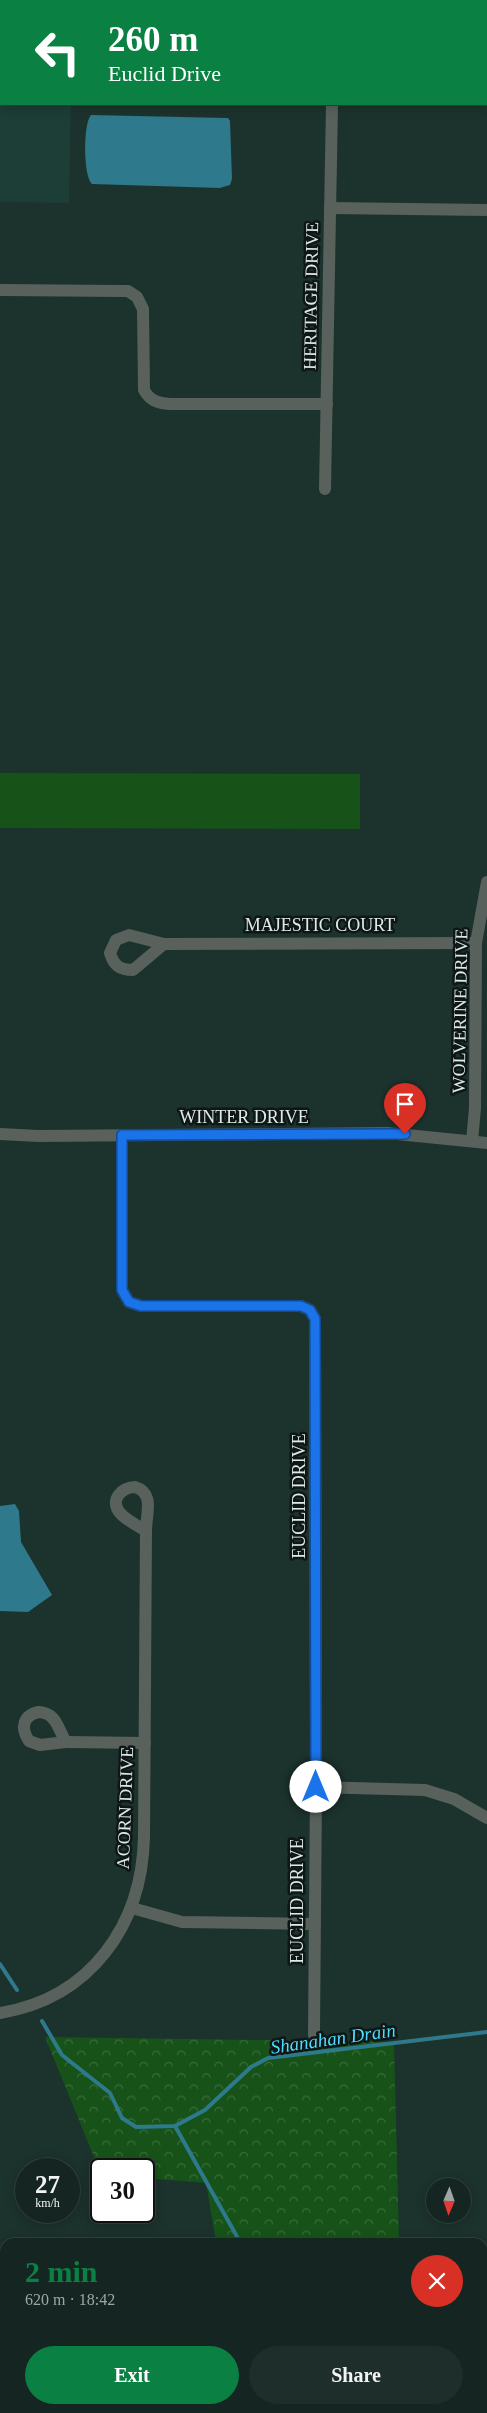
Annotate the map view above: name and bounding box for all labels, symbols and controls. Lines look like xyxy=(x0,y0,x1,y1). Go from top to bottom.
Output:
icon: left xyxy=(25,20,90,85)
text: 260 m xyxy=(108,20,198,59)
text: Euclid Drive xyxy=(108,61,221,86)
street label: HERITAGE DRIVE xyxy=(300,222,322,370)
street label: MAJESTIC COURT xyxy=(245,915,395,935)
street label: WOLVERINE DRIVE xyxy=(449,928,471,1094)
pin xyxy=(384,1083,426,1134)
icon: arrive xyxy=(391,1090,419,1118)
street label: WINTER DRIVE xyxy=(179,1107,309,1127)
street label: EUCLID DRIVE xyxy=(289,1433,309,1559)
street label: ACORN DRIVE xyxy=(113,1746,137,1870)
position arrow xyxy=(289,1760,341,1812)
street label: EUCLID DRIVE xyxy=(287,1838,307,1964)
water label: Shanahan Drain xyxy=(269,2019,397,2058)
speed limit sign: 30 xyxy=(90,2158,155,2223)
text: 27 xyxy=(35,2171,60,2198)
north arrow xyxy=(426,2178,471,2222)
map controls xyxy=(426,2178,471,2223)
text: km/h xyxy=(35,2196,60,2210)
text: 2 min xyxy=(25,2255,98,2288)
button: close xyxy=(411,2255,463,2307)
text: 620 m · 18:42 xyxy=(25,2291,115,2308)
button: Exit xyxy=(25,2346,239,2404)
button: Share xyxy=(249,2346,463,2404)

